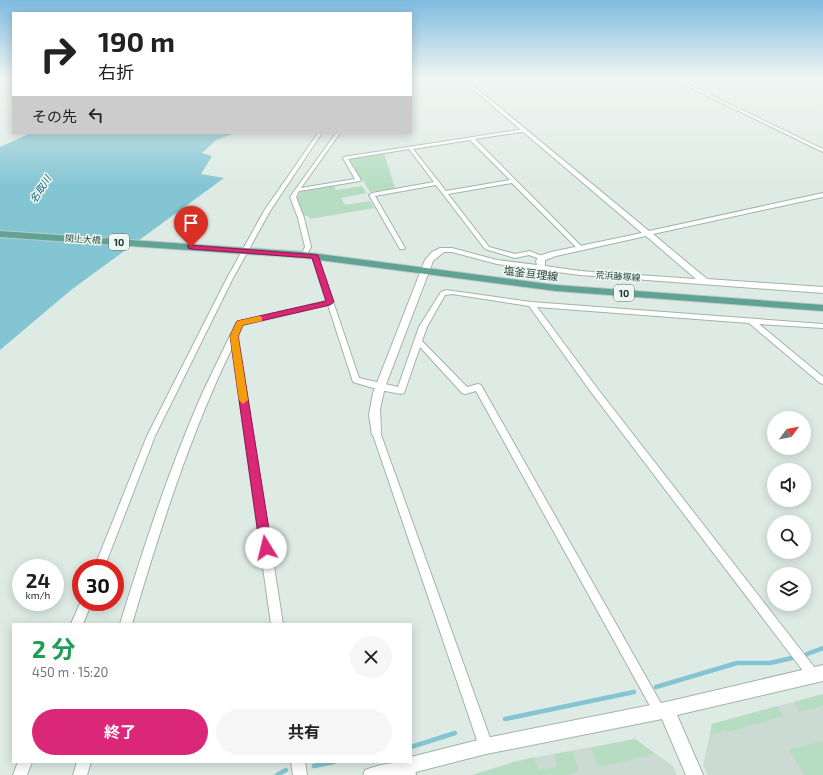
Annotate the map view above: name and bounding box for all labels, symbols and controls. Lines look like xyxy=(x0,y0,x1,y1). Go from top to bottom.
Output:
text: 190 m xyxy=(98,24,175,58)
icon: right xyxy=(32,28,84,80)
text: 右折 xyxy=(98,61,134,83)
icon: left xyxy=(85,104,107,126)
text: その先 xyxy=(32,107,77,125)
water label: 名取川 xyxy=(27,172,54,205)
pin xyxy=(174,206,208,247)
icon: arrive xyxy=(180,212,202,234)
street label: 閖上大橋 xyxy=(65,232,101,246)
road number: 10 xyxy=(109,234,129,250)
street label: 塩釜亘理線 xyxy=(503,263,559,283)
street label: 荒浜藤塚線 xyxy=(595,269,642,283)
road number: 10 xyxy=(614,285,634,301)
north arrow xyxy=(767,411,811,455)
map controls xyxy=(767,411,811,611)
button: sound xyxy=(767,463,811,507)
button: search xyxy=(767,515,811,559)
position arrow xyxy=(245,527,287,569)
speed limit sign: 30 xyxy=(72,559,124,611)
button: layers xyxy=(767,567,811,611)
text: 24 xyxy=(26,568,50,592)
text: km/h xyxy=(26,589,50,601)
text: 2 分 xyxy=(32,634,75,663)
button: close xyxy=(350,636,392,678)
text: 450 m · 15:20 xyxy=(32,664,108,680)
button: 終了 xyxy=(32,709,208,755)
button: 共有 xyxy=(216,709,392,755)

